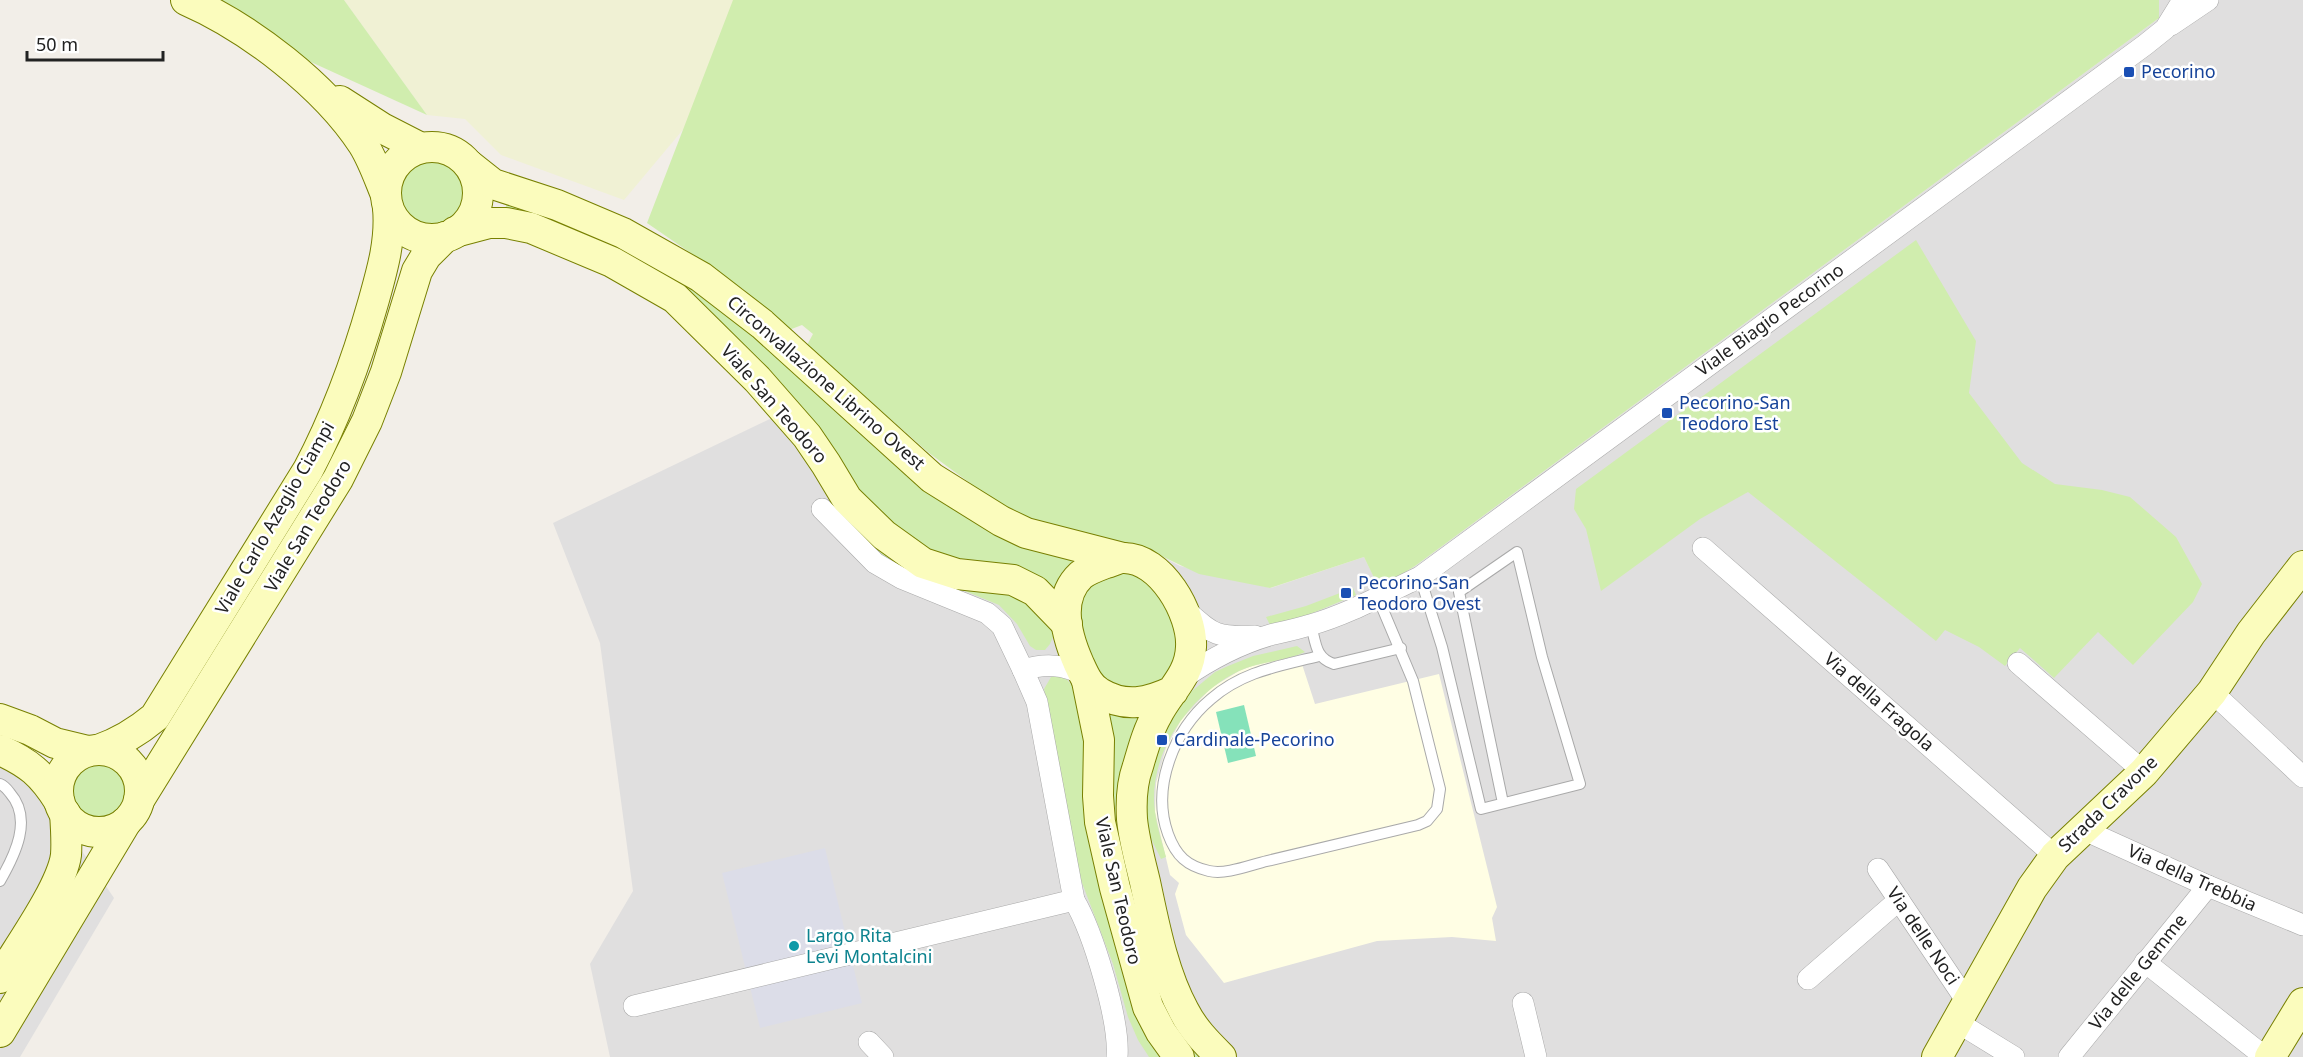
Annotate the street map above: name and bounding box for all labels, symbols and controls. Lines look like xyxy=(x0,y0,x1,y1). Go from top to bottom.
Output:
scale bar xyxy=(27,24,164,62)
text: 50 m xyxy=(36,32,78,56)
place label: Pecorino xyxy=(2141,59,2216,83)
marker: Pecorino xyxy=(2122,65,2136,79)
street label: Viale Biagio Pecorino xyxy=(1691,257,1848,381)
street label: Circonvallazione Librino Ovest xyxy=(723,290,931,475)
street label: Viale San Teodoro xyxy=(716,339,833,468)
place label: Pecorino-San Teodoro Est xyxy=(1679,390,1791,435)
marker: Pecorino-San Teodoro Est xyxy=(1660,406,1674,420)
street label: Viale Carlo Azeglio Ciampi xyxy=(209,417,339,618)
street label: Viale San Teodoro xyxy=(258,455,356,596)
place label: Pecorino-San Teodoro Ovest xyxy=(1358,570,1481,615)
marker: Pecorino-San Teodoro Ovest xyxy=(1339,586,1353,600)
street label: Via della Fragola xyxy=(1819,647,1940,756)
place label: Cardinale-Pecorino xyxy=(1174,727,1335,751)
marker: Cardinale-Pecorino xyxy=(1155,733,1169,747)
street label: Strada Cravone xyxy=(2052,750,2162,857)
street label: Viale San Teodoro xyxy=(1090,815,1148,967)
street label: Via della Trebbia xyxy=(2124,838,2261,916)
street label: Via delle Noci xyxy=(1882,882,1965,989)
street label: Via delle Gemme xyxy=(2083,908,2191,1034)
place label: Largo Rita Levi Montalcini xyxy=(806,923,932,968)
marker: Largo Rita Levi Montalcini xyxy=(787,939,801,953)

